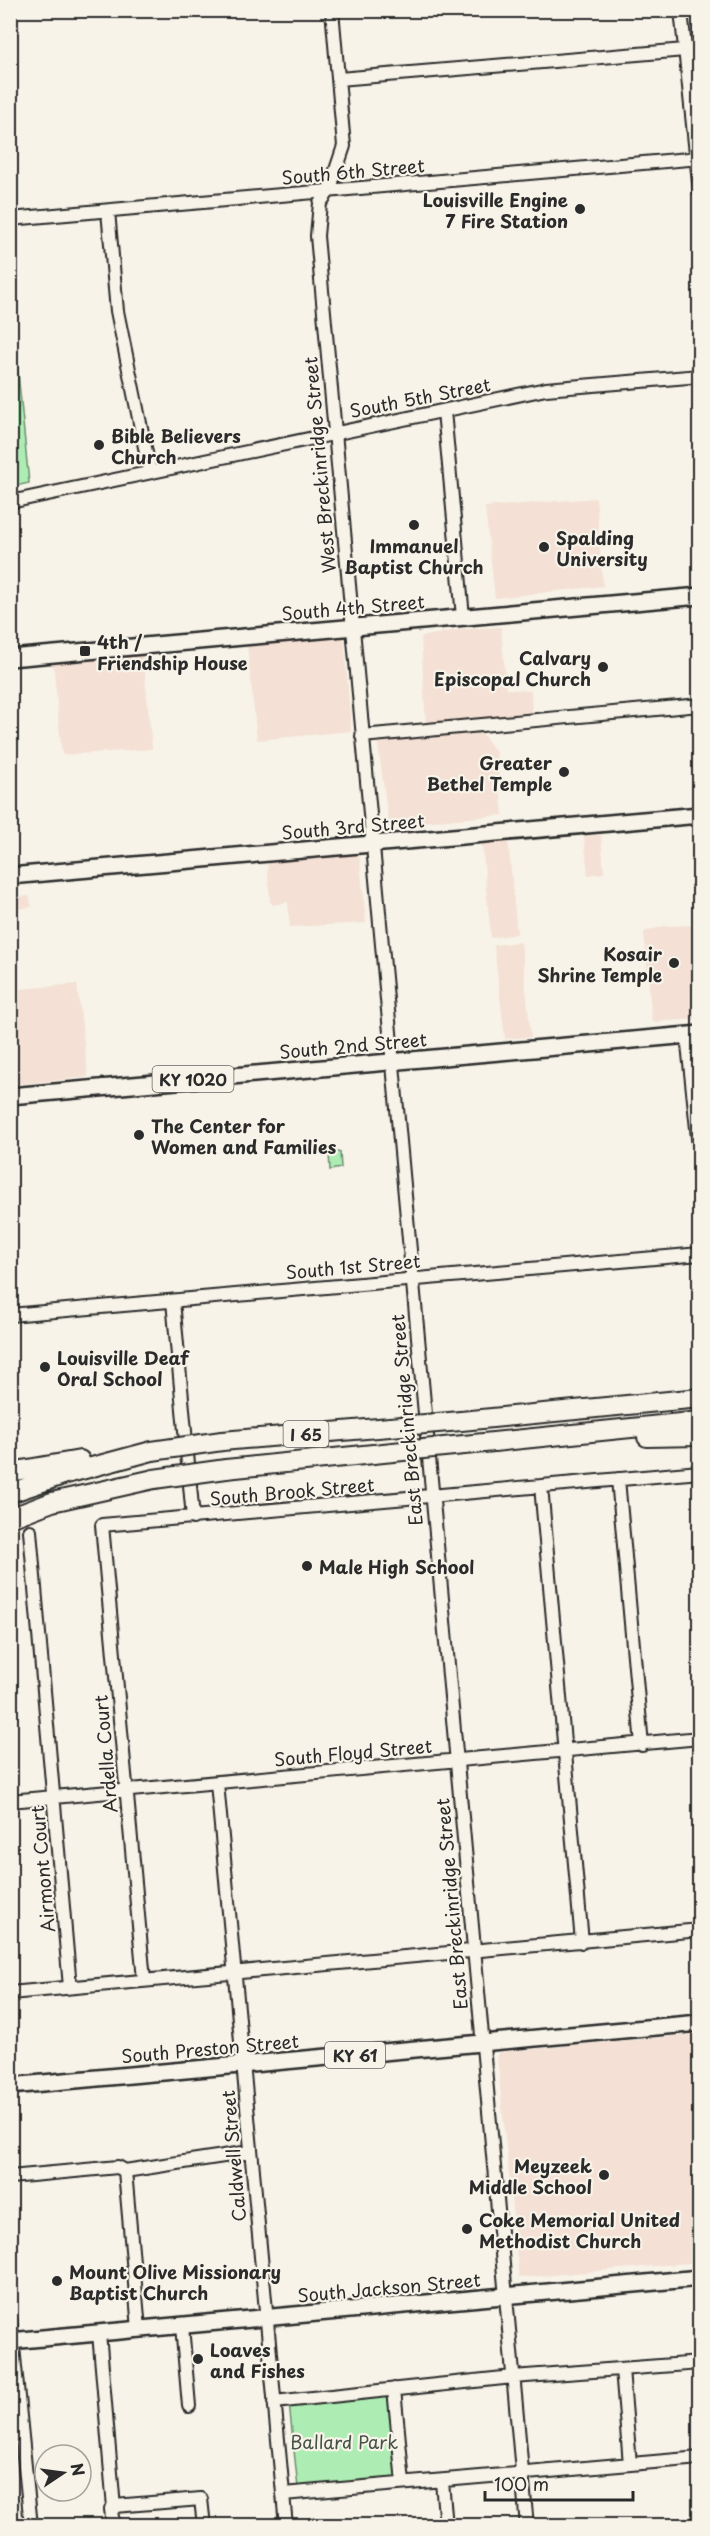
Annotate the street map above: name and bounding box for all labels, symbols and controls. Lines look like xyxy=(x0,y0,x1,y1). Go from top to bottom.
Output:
street label: South 6th Street xyxy=(280,151,426,191)
place label: Louisville Engine 7 Fire Station xyxy=(423,186,568,234)
marker: Louisville Engine 7 Fire Station xyxy=(573,202,587,216)
street label: West Breckinridge Street xyxy=(296,356,342,574)
street label: South 5th Street xyxy=(347,370,493,424)
place label: Bible Believers Church xyxy=(111,422,241,470)
marker: Bible Believers Church xyxy=(92,438,106,452)
marker: Immanuel Baptist Church xyxy=(407,518,421,532)
place label: Spalding University xyxy=(556,524,648,572)
place label: Immanuel Baptist Church xyxy=(344,532,484,580)
marker: Spalding University xyxy=(537,540,551,554)
street label: South 4th Street xyxy=(280,587,426,627)
place label: 4th / Friendship House xyxy=(97,628,248,676)
marker: 4th / Friendship House xyxy=(78,644,92,658)
place label: Calvary Episcopal Church xyxy=(434,644,591,692)
marker: Calvary Episcopal Church xyxy=(596,660,610,674)
place label: Greater Bethel Temple xyxy=(427,749,553,797)
marker: Greater Bethel Temple xyxy=(557,765,571,779)
street label: South 3rd Street xyxy=(280,806,426,846)
place label: Kosair Shrine Temple xyxy=(537,940,663,988)
marker: Kosair Shrine Temple xyxy=(667,956,681,970)
street label: South 2nd Street xyxy=(278,1025,428,1065)
road number: KY 1020 xyxy=(152,1066,234,1092)
place label: The Center for Women and Families xyxy=(151,1112,337,1160)
marker: The Center for Women and Families xyxy=(132,1128,146,1142)
street label: South 1st Street xyxy=(285,1247,421,1285)
street label: East Breckinridge Street xyxy=(383,1313,429,1527)
place label: Louisville Deaf Oral School xyxy=(57,1344,190,1392)
marker: Louisville Deaf Oral School xyxy=(38,1360,52,1374)
road number: I 65 xyxy=(284,1421,328,1447)
street label: South Brook Street xyxy=(209,1470,375,1512)
place label: Male High School xyxy=(319,1553,474,1580)
marker: Male High School xyxy=(300,1559,314,1573)
street label: Ardella Court xyxy=(86,1694,124,1814)
street label: South Floyd Street xyxy=(273,1732,433,1772)
street label: East Breckinridge Street xyxy=(428,1797,474,2011)
street label: Airmont Court xyxy=(23,1804,61,1934)
street label: South Preston Street xyxy=(120,2027,300,2069)
road number: KY 61 xyxy=(325,2042,385,2068)
street label: Caldwell Street xyxy=(214,2089,252,2223)
place label: Meyzeek Middle School xyxy=(469,2152,592,2200)
marker: Meyzeek Middle School xyxy=(597,2168,611,2182)
place label: Coke Memorial United Methodist Church xyxy=(479,2206,680,2254)
marker: Coke Memorial United Methodist Church xyxy=(460,2222,474,2236)
place label: Mount Olive Missionary Baptist Church xyxy=(69,2258,281,2306)
street label: South Jackson Street xyxy=(296,2266,482,2308)
marker: Mount Olive Missionary Baptist Church xyxy=(50,2274,64,2288)
place label: Loaves and Fishes xyxy=(210,2336,305,2384)
marker: Loaves and Fishes xyxy=(191,2352,205,2366)
park label: Ballard Park xyxy=(290,2428,398,2455)
north arrow xyxy=(33,2443,93,2503)
text: N xyxy=(65,2461,92,2478)
scale bar xyxy=(485,2464,634,2502)
text: 100 m xyxy=(494,2470,549,2497)

